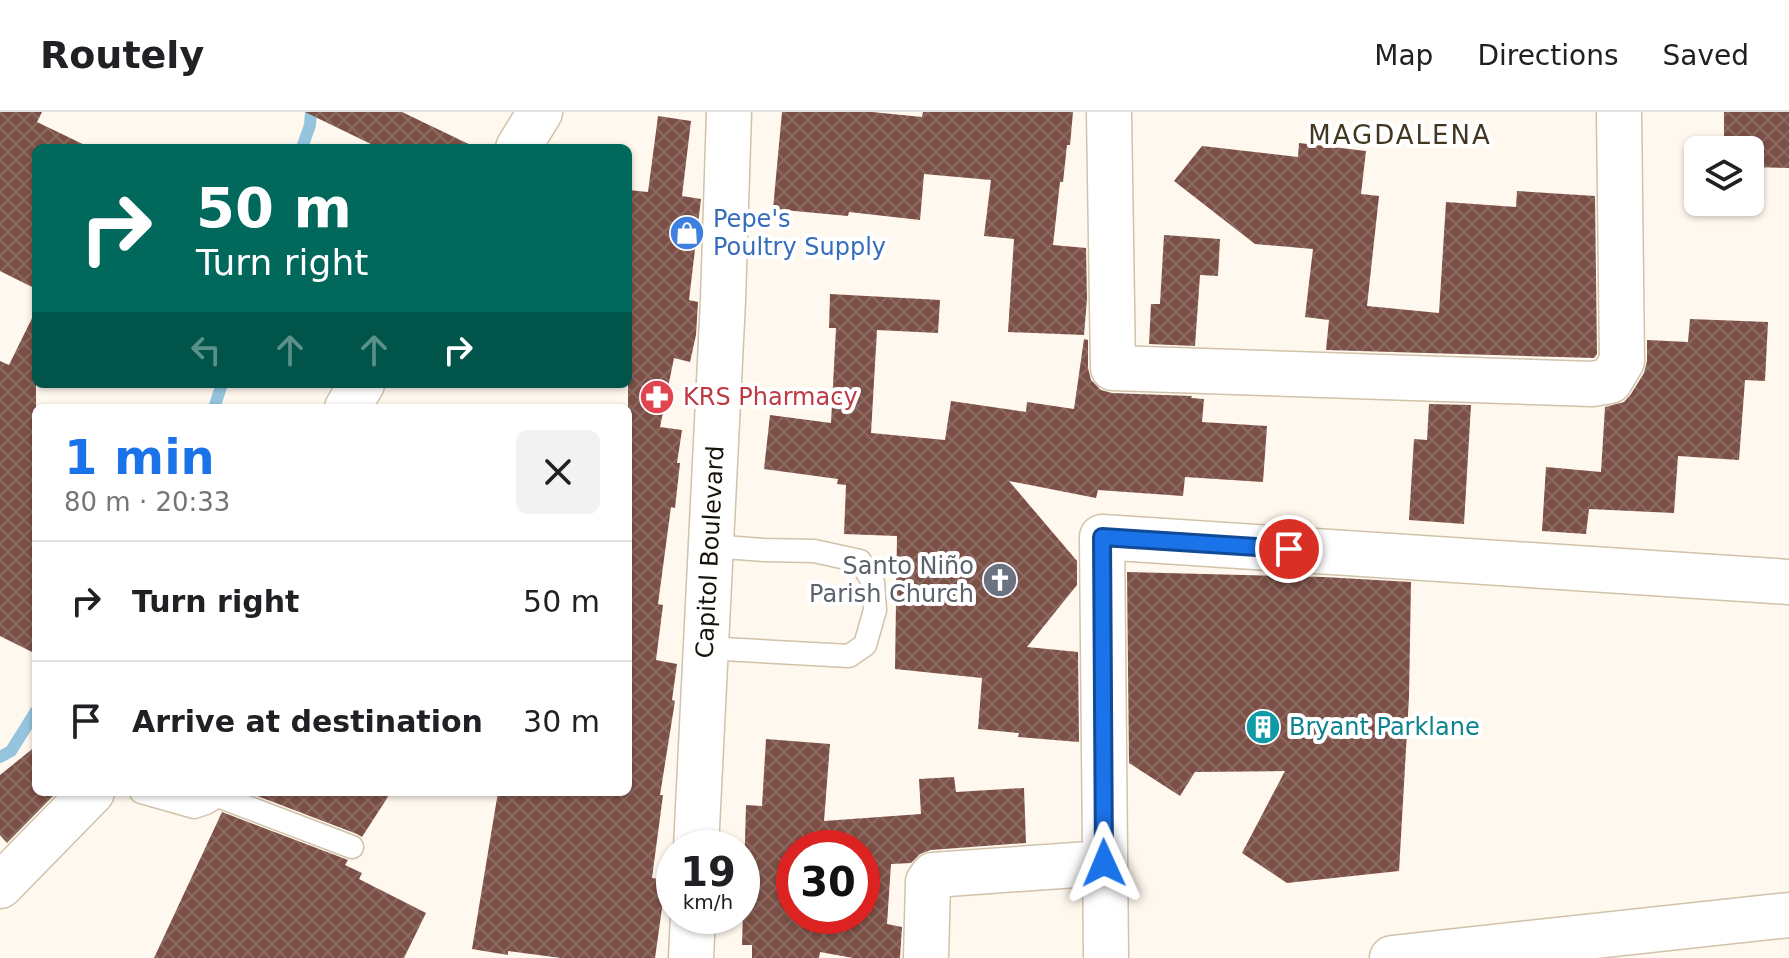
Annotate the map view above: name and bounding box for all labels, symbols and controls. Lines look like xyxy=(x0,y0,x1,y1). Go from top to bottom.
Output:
text: Routely xyxy=(40,33,204,77)
text: Map xyxy=(1374,39,1433,72)
text: Directions xyxy=(1477,39,1618,72)
text: Saved xyxy=(1662,39,1749,72)
district label: MAGDALENA xyxy=(1308,120,1492,150)
map controls xyxy=(1684,136,1764,216)
button: layers xyxy=(1684,136,1764,216)
text: 50 m xyxy=(196,175,352,240)
icon: right xyxy=(64,176,168,280)
place label: Pepe's Poultry Supply xyxy=(713,205,886,261)
shop icon: Pepe's Poultry Supply xyxy=(668,214,706,252)
text: Turn right xyxy=(196,242,368,283)
icon: left xyxy=(184,328,228,372)
icon: ahead xyxy=(268,328,312,372)
icon: ahead xyxy=(352,328,396,372)
icon: right xyxy=(436,328,480,372)
pharmacy icon: KRS Pharmacy xyxy=(638,378,676,416)
place label: KRS Pharmacy xyxy=(683,383,858,411)
text: 1 min xyxy=(64,429,215,485)
button: close xyxy=(516,430,600,514)
street label: Capitol Boulevard xyxy=(690,445,730,659)
text: 80 m · 20:33 xyxy=(64,487,230,517)
pin xyxy=(1255,515,1323,583)
icon: arrive xyxy=(1267,527,1311,571)
place label: Santo Niño Parish Church xyxy=(809,552,974,608)
church icon: Santo Niño Parish Church xyxy=(981,561,1019,599)
icon: right xyxy=(64,579,108,623)
text: Turn right xyxy=(132,584,299,619)
text: 50 m xyxy=(523,584,600,619)
icon: arrive xyxy=(64,699,108,743)
text: Arrive at destination xyxy=(132,704,483,739)
text: 30 m xyxy=(523,704,600,739)
building icon: Bryant Parklane xyxy=(1244,708,1282,746)
place label: Bryant Parklane xyxy=(1289,713,1480,741)
position arrow xyxy=(1062,821,1146,905)
speed limit sign: 30 xyxy=(776,830,880,934)
text: 19 xyxy=(680,849,736,895)
text: km/h xyxy=(683,890,733,914)

